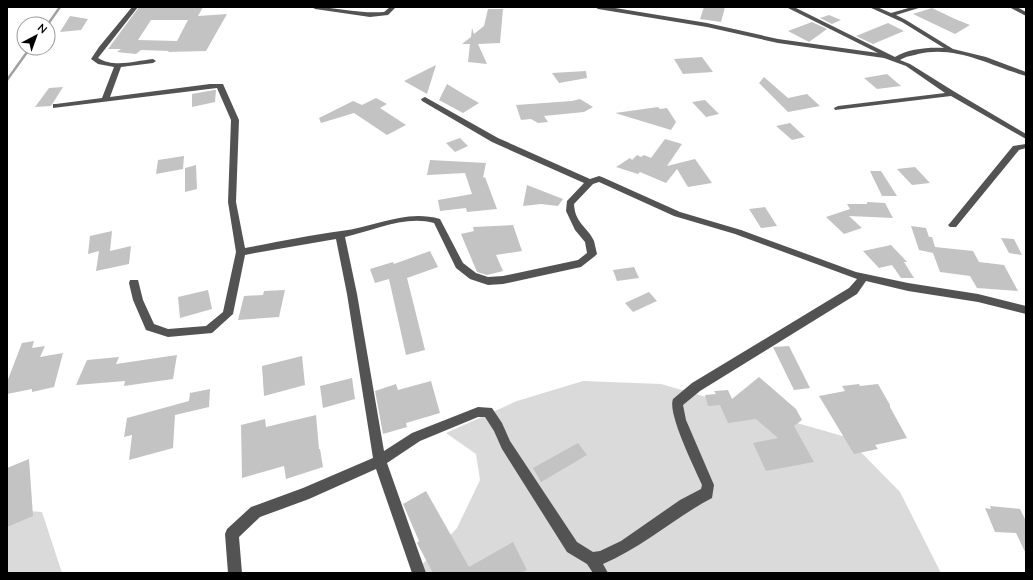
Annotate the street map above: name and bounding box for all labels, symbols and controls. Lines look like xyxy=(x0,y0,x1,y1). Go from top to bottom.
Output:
north arrow xyxy=(16,16,56,56)
text: N xyxy=(34,20,50,37)

